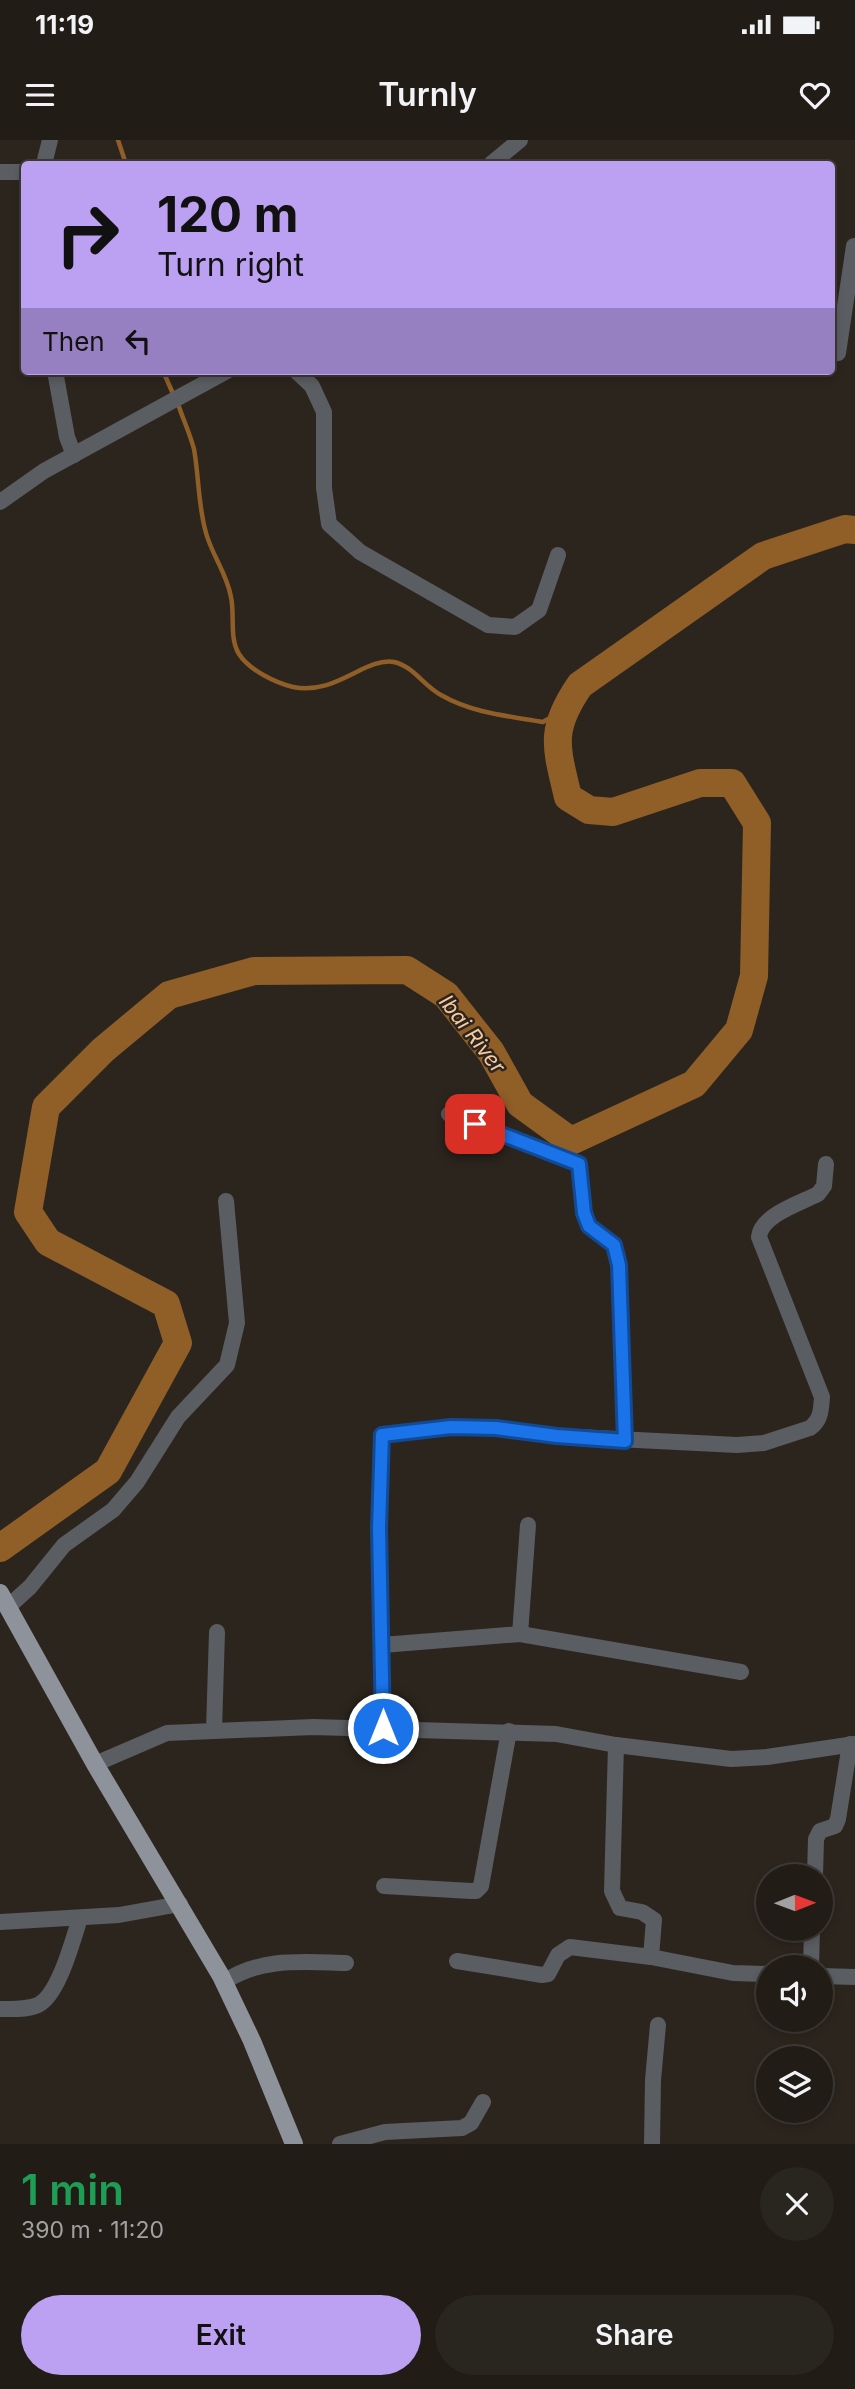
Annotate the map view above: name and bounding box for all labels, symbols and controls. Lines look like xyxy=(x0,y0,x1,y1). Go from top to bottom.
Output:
text: 11:19 xyxy=(35,9,94,40)
text: Turnly xyxy=(378,75,477,114)
icon: menu xyxy=(21,76,59,114)
icon: heart xyxy=(796,76,834,114)
text: 120 m xyxy=(157,185,298,244)
icon: right xyxy=(42,189,133,280)
text: Turn right xyxy=(157,245,304,284)
icon: left xyxy=(119,322,157,360)
text: Then xyxy=(42,326,105,357)
water label: Ibai River xyxy=(434,990,511,1079)
pin xyxy=(445,1094,505,1154)
icon: arrive xyxy=(456,1105,494,1143)
position arrow xyxy=(346,1691,420,1765)
north arrow xyxy=(756,1864,833,1941)
map controls xyxy=(756,1864,833,2123)
button: sound xyxy=(756,1955,833,2032)
button: layers xyxy=(756,2046,833,2123)
text: 1 min xyxy=(21,2164,124,2215)
button: close xyxy=(760,2167,834,2241)
text: 390 m · 11:20 xyxy=(21,2216,164,2244)
button: Exit xyxy=(21,2295,421,2375)
button: Share xyxy=(435,2295,834,2375)

